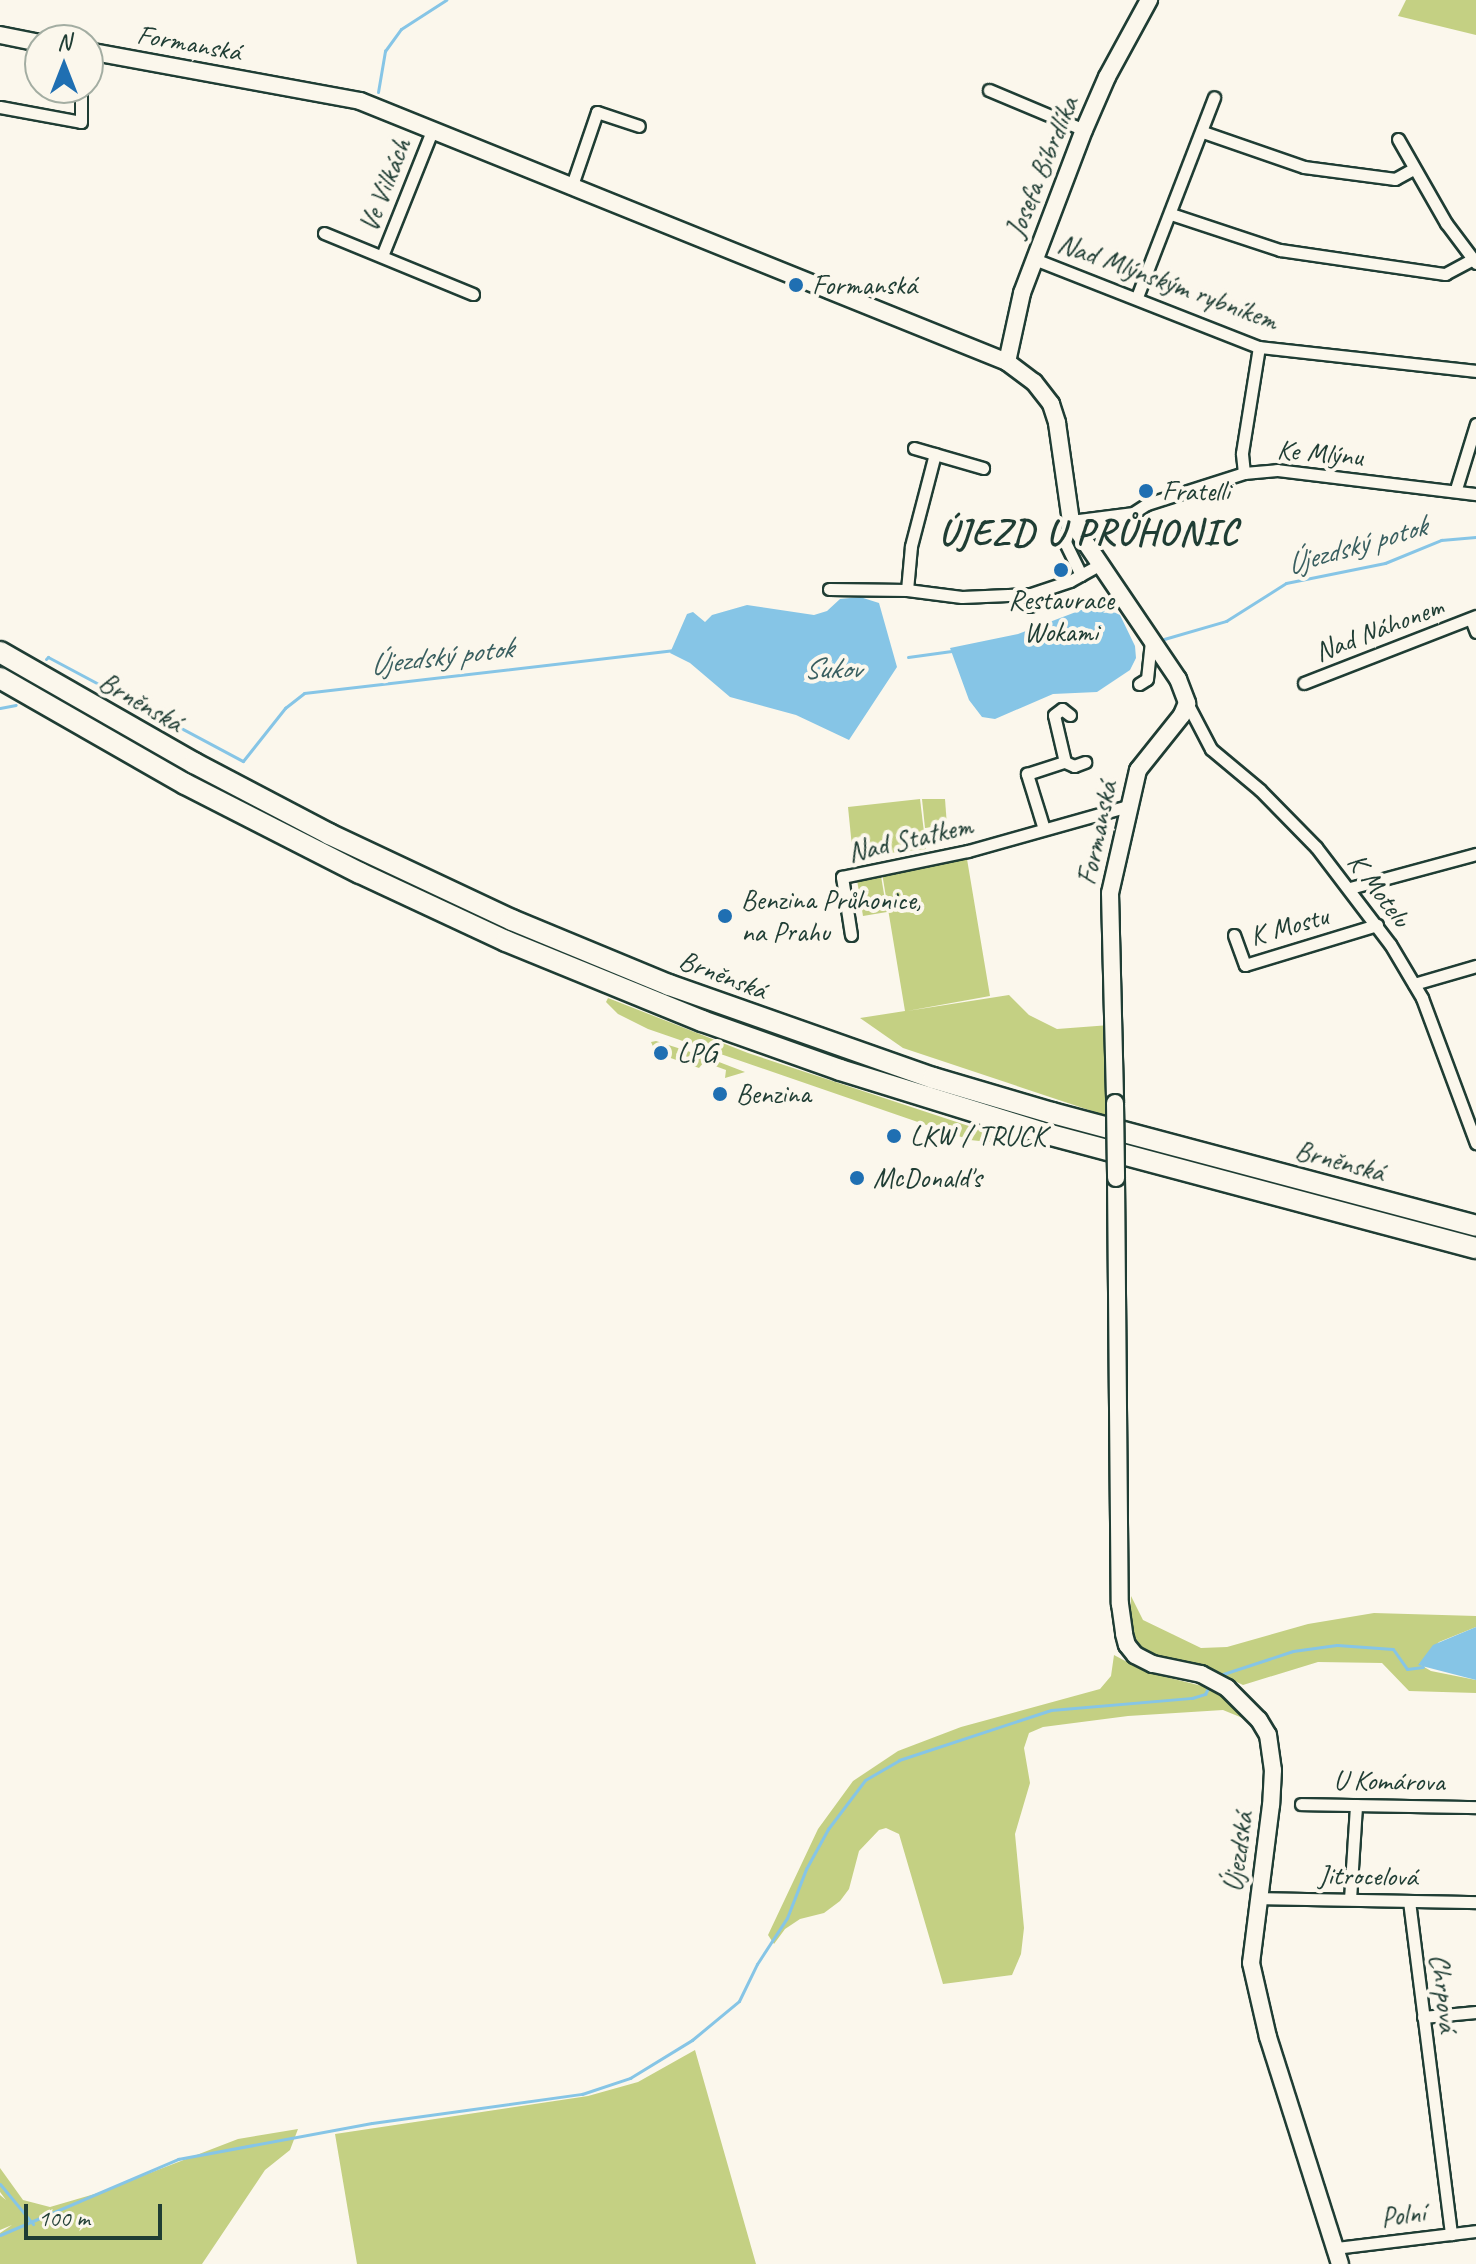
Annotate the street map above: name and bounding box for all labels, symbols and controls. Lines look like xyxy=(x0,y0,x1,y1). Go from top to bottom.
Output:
street label: Formanská xyxy=(134,17,244,69)
north arrow xyxy=(24,24,104,104)
text: N xyxy=(57,28,71,56)
street label: Josefa Bíbrdlíka xyxy=(999,92,1085,242)
street label: Ve Vilkách xyxy=(351,133,419,237)
street label: Nad Mlýnským rybníkem xyxy=(1053,226,1283,338)
place label: Formanská xyxy=(812,268,917,302)
marker: Formanská xyxy=(787,276,805,294)
street label: Ke Mlýnu xyxy=(1276,433,1364,473)
place label: Fratelli xyxy=(1162,474,1230,508)
marker: Fratelli xyxy=(1137,482,1155,500)
water label: Újezdský potok xyxy=(1282,508,1430,582)
district label: ÚJEZD U PRŮHONIC xyxy=(940,511,1238,555)
marker: Restaurace Wokami xyxy=(1052,561,1070,579)
place label: Restaurace Wokami xyxy=(1008,583,1114,649)
street label: Nad Náhonem xyxy=(1309,589,1449,669)
water label: Újezdský potok xyxy=(368,629,514,683)
water label: Sukov xyxy=(804,650,860,686)
street label: Brněnská xyxy=(93,665,189,739)
street label: Formanská xyxy=(1070,778,1124,888)
street label: Nad Statkem xyxy=(844,808,976,870)
street label: K Motelu xyxy=(1340,846,1418,934)
place label: Benzina Průhonice, na Prahu xyxy=(741,883,921,949)
street label: K Mostu xyxy=(1246,899,1332,953)
marker: Benzina Průhonice, na Prahu xyxy=(716,907,734,925)
street label: Brněnská xyxy=(675,943,771,1007)
place label: LPG xyxy=(677,1036,716,1070)
marker: LPG xyxy=(652,1044,670,1062)
place label: Benzina xyxy=(736,1077,810,1111)
marker: Benzina xyxy=(711,1085,729,1103)
place label: LKW / TRUCK xyxy=(910,1119,1046,1153)
marker: LKW / TRUCK xyxy=(885,1127,903,1145)
street label: Brněnská xyxy=(1292,1133,1388,1189)
place label: McDonald's xyxy=(873,1161,982,1195)
marker: McDonald's xyxy=(848,1169,866,1187)
street label: U Komárova xyxy=(1333,1763,1445,1799)
street label: Újezdská xyxy=(1216,1810,1260,1894)
street label: Jitrocelová xyxy=(1318,1858,1418,1894)
street label: Chrpová xyxy=(1423,1952,1465,2034)
scale bar xyxy=(28,2188,166,2238)
street label: Polní xyxy=(1379,2196,1427,2234)
text: 100 m xyxy=(38,2203,90,2233)

